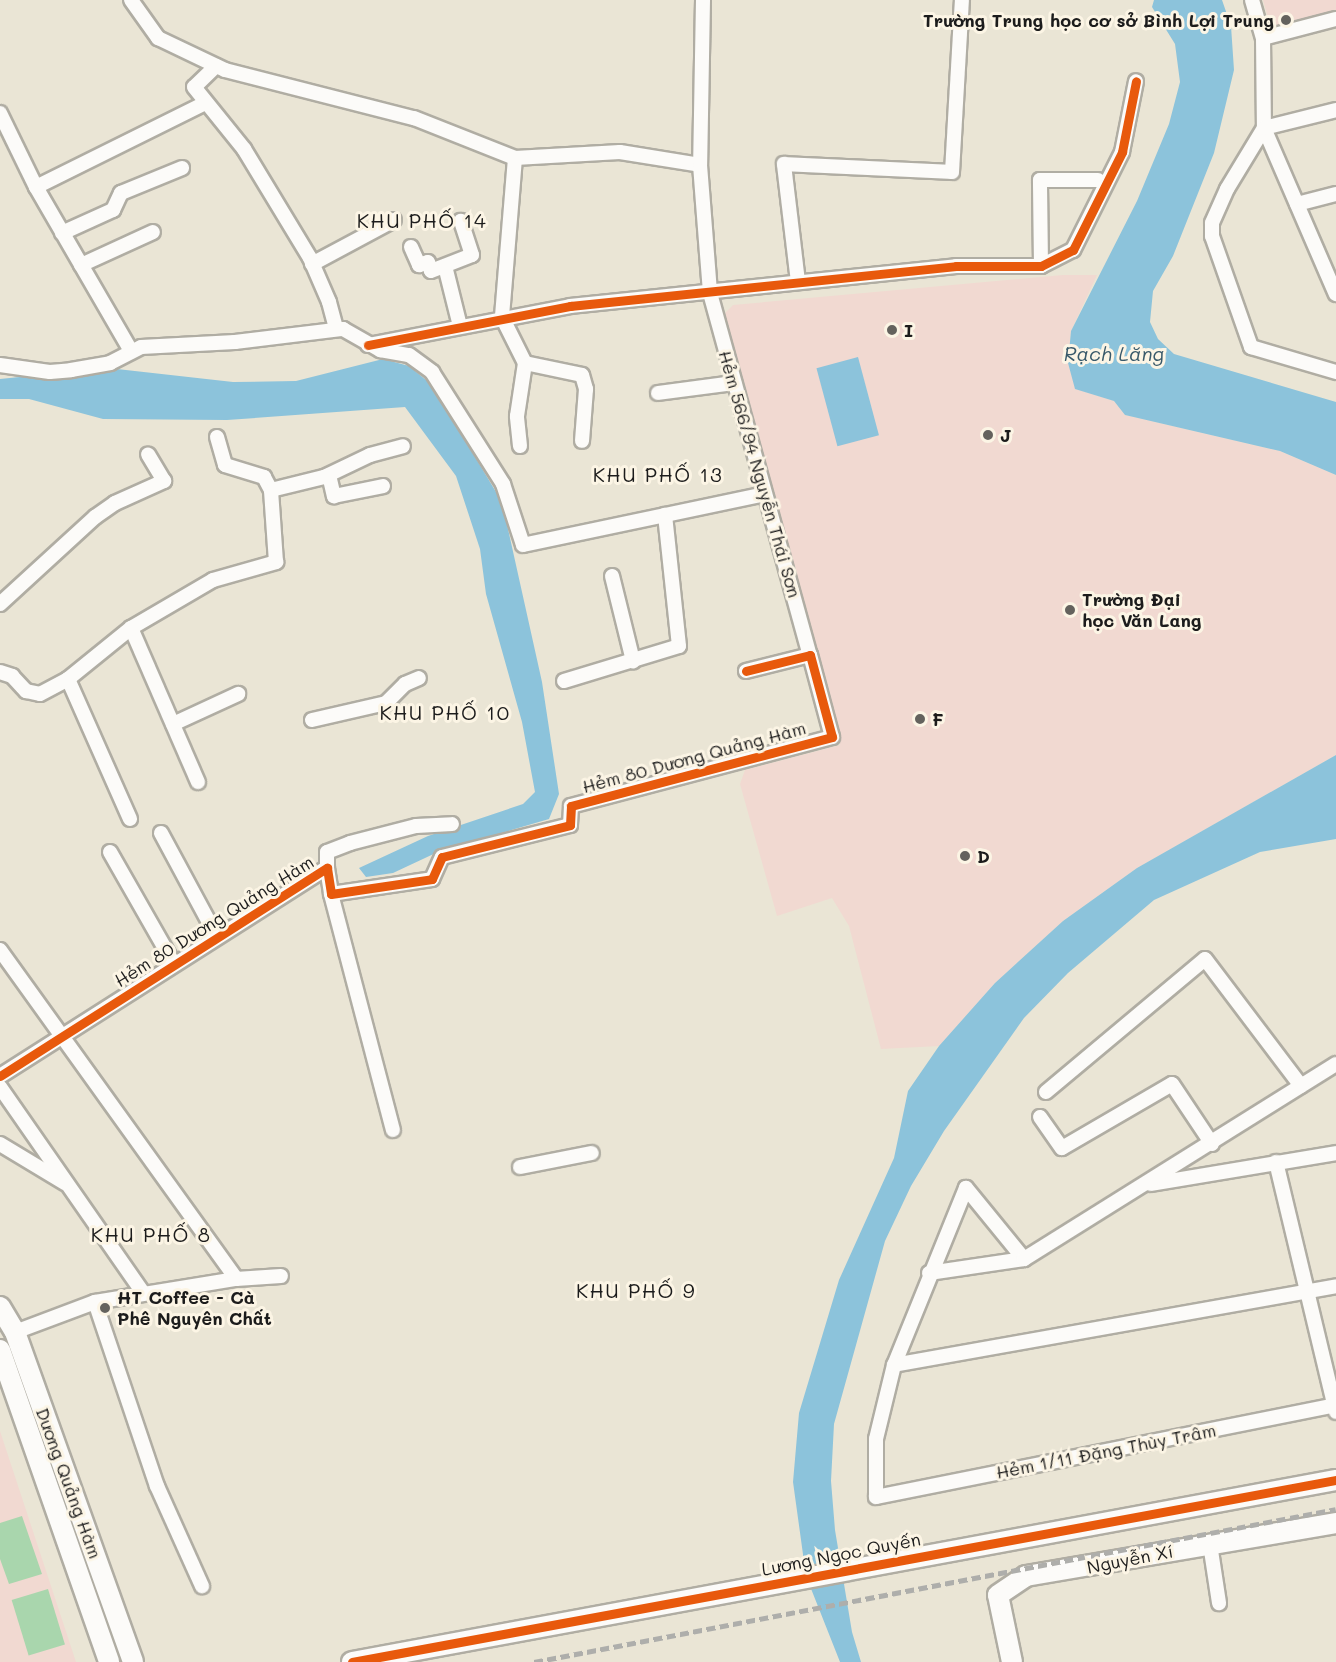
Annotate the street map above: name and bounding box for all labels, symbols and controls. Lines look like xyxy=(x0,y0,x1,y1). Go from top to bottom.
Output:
place label: Trường Trung học cơ sở Bình Lợi Trung xyxy=(923,9,1274,31)
marker: Trường Trung học cơ sở Bình Lợi Trung xyxy=(1279,13,1293,27)
district label: KHU PHỐ 14 xyxy=(357,208,487,232)
place label: I xyxy=(904,319,913,341)
marker: I xyxy=(885,323,899,337)
water label: Rạch Lăng xyxy=(1064,341,1164,365)
street label: Hẻm 566/94 Nguyễn Thái Sơn xyxy=(714,348,806,600)
place label: J xyxy=(1000,424,1012,446)
marker: J xyxy=(981,428,995,442)
district label: KHU PHỐ 13 xyxy=(593,462,723,486)
place label: Trường Đại học Văn Lang xyxy=(1082,589,1202,632)
marker: Trường Đại học Văn Lang xyxy=(1063,603,1077,617)
district label: KHU PHỐ 10 xyxy=(379,700,511,724)
place label: F xyxy=(932,708,944,730)
marker: F xyxy=(913,712,927,726)
street label: Hẻm 80 Dương Quảng Hàm xyxy=(580,717,808,797)
place label: D xyxy=(977,845,990,867)
marker: D xyxy=(958,849,972,863)
street label: Hẻm 80 Dương Quảng Hàm xyxy=(111,851,317,991)
district label: KHU PHỐ 8 xyxy=(91,1222,211,1246)
district label: KHU PHỐ 9 xyxy=(576,1278,696,1302)
place label: HT Coffee - Cà Phê Nguyên Chất xyxy=(117,1287,272,1330)
marker: HT Coffee - Cà Phê Nguyên Chất xyxy=(98,1301,112,1315)
street label: Dương Quảng Hàm xyxy=(32,1405,106,1561)
street label: Hẻm 1/11 Đặng Thùy Trâm xyxy=(994,1419,1218,1483)
street label: Lương Ngọc Quyến xyxy=(760,1528,922,1580)
street label: Nguyễn Xí xyxy=(1085,1540,1175,1578)

